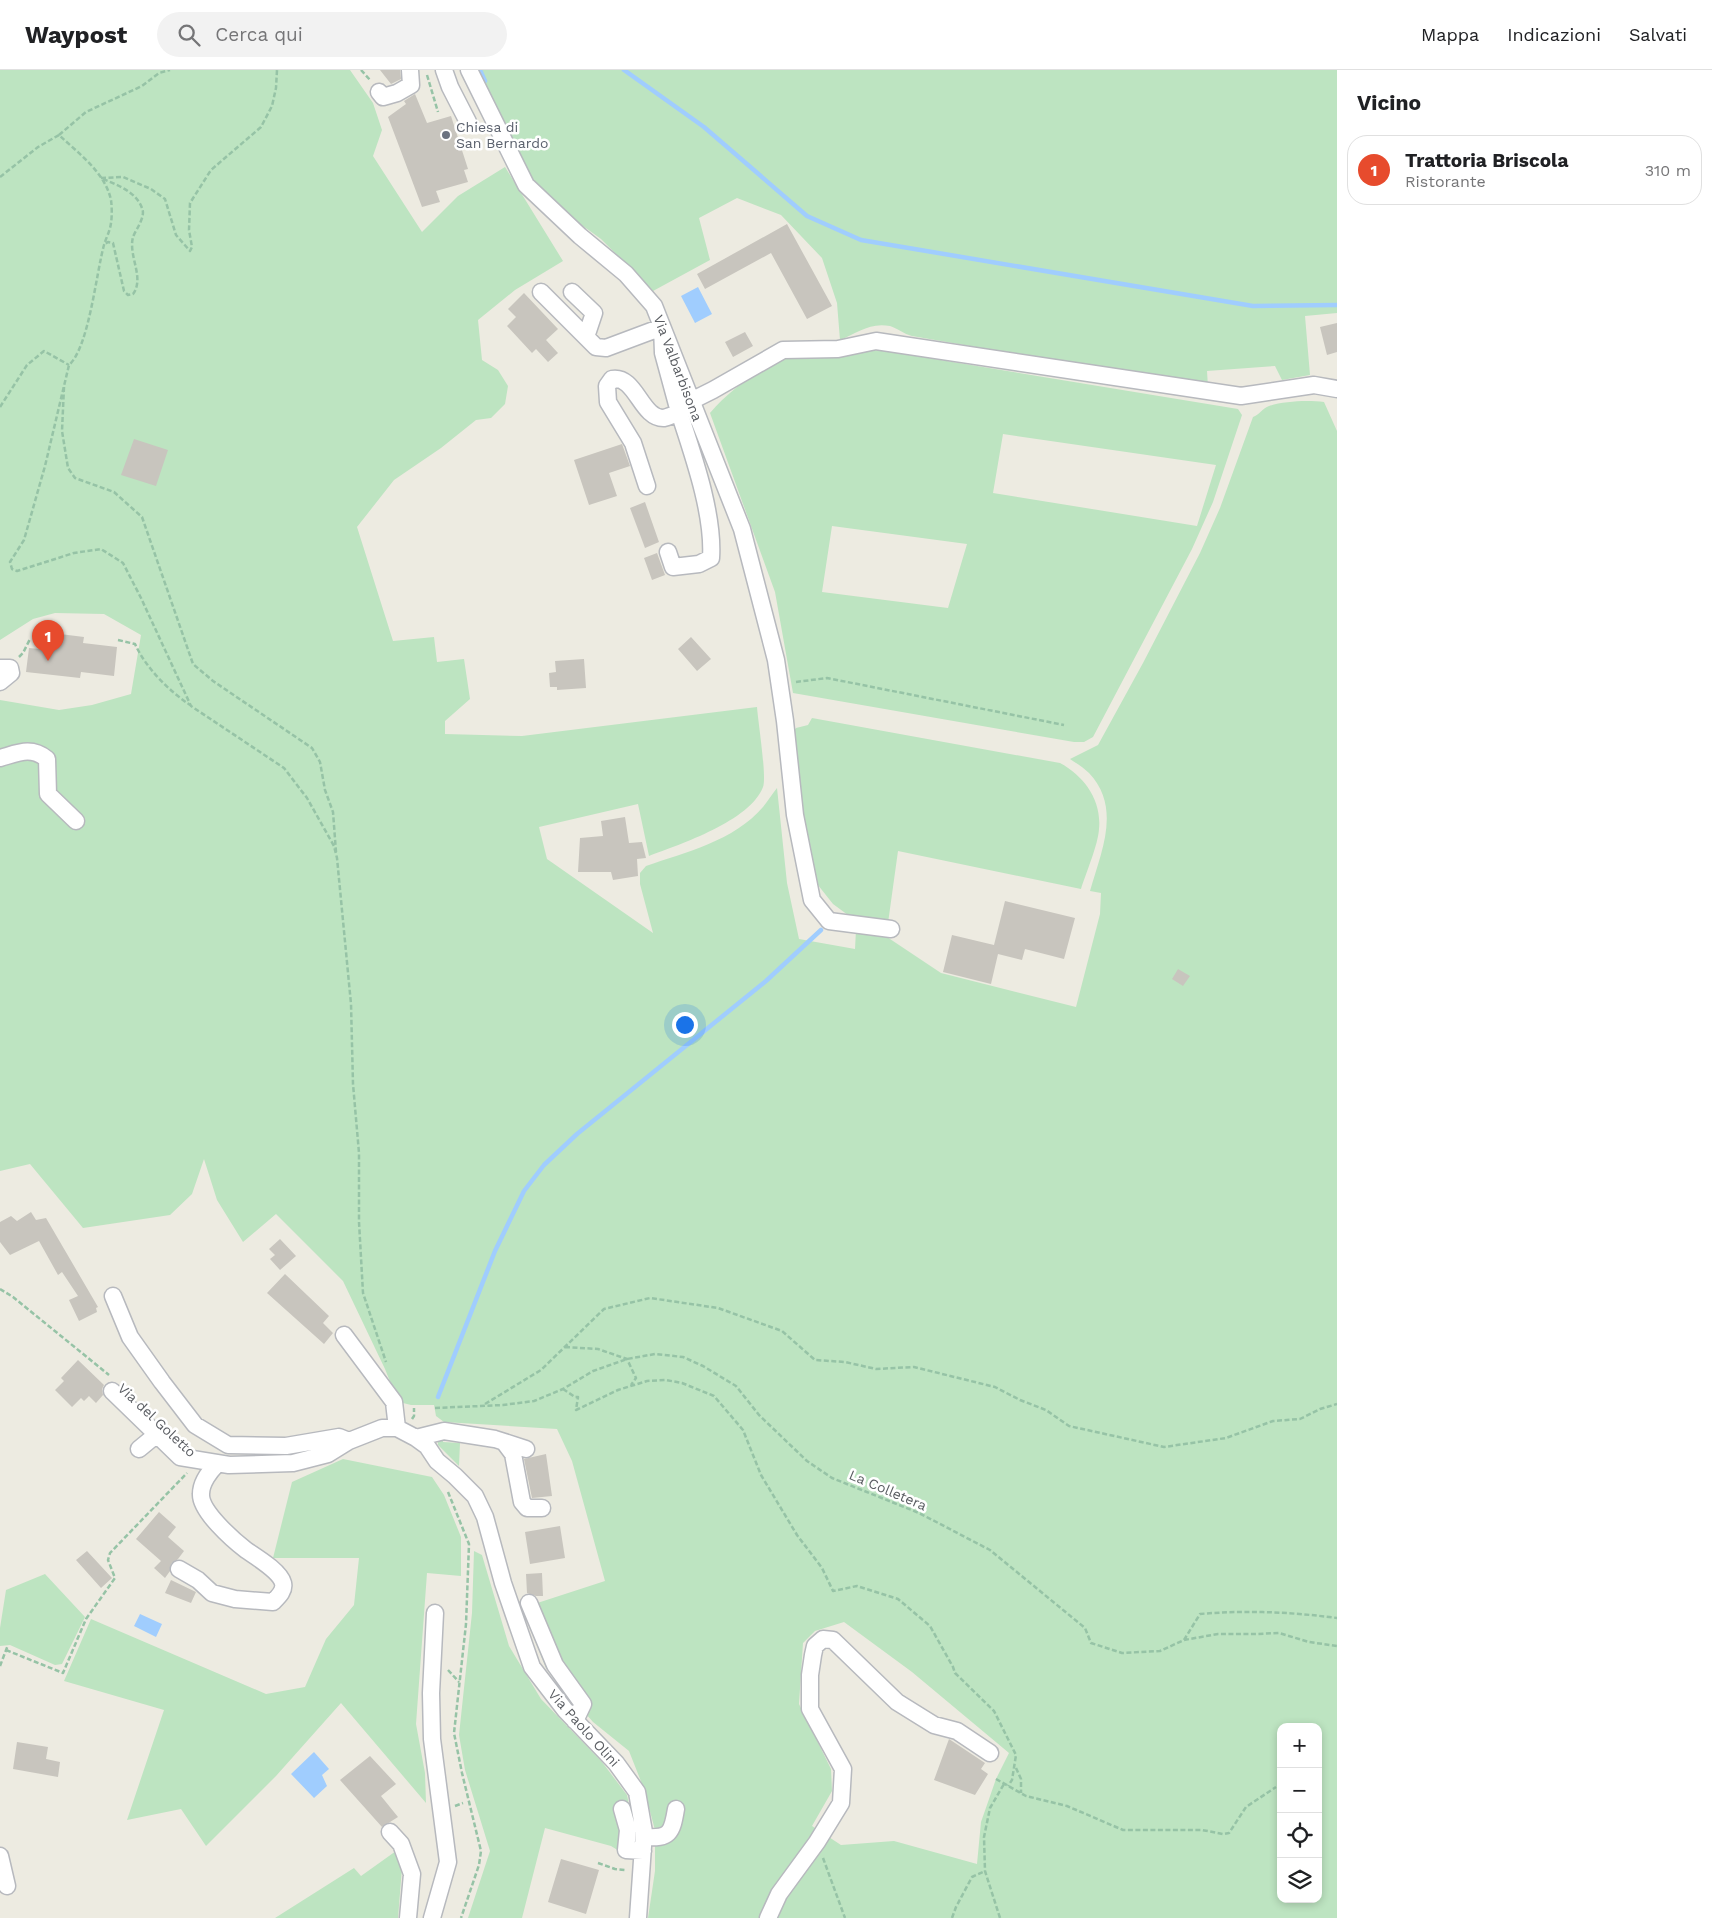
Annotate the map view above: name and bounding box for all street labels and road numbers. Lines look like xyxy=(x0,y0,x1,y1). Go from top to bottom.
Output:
street label: Via Valbarbisona xyxy=(650,313,706,423)
street label: Via del Goletto xyxy=(115,1380,199,1460)
street label: La Colletera xyxy=(847,1467,929,1514)
street label: Via Paolo Olini xyxy=(545,1686,623,1770)

